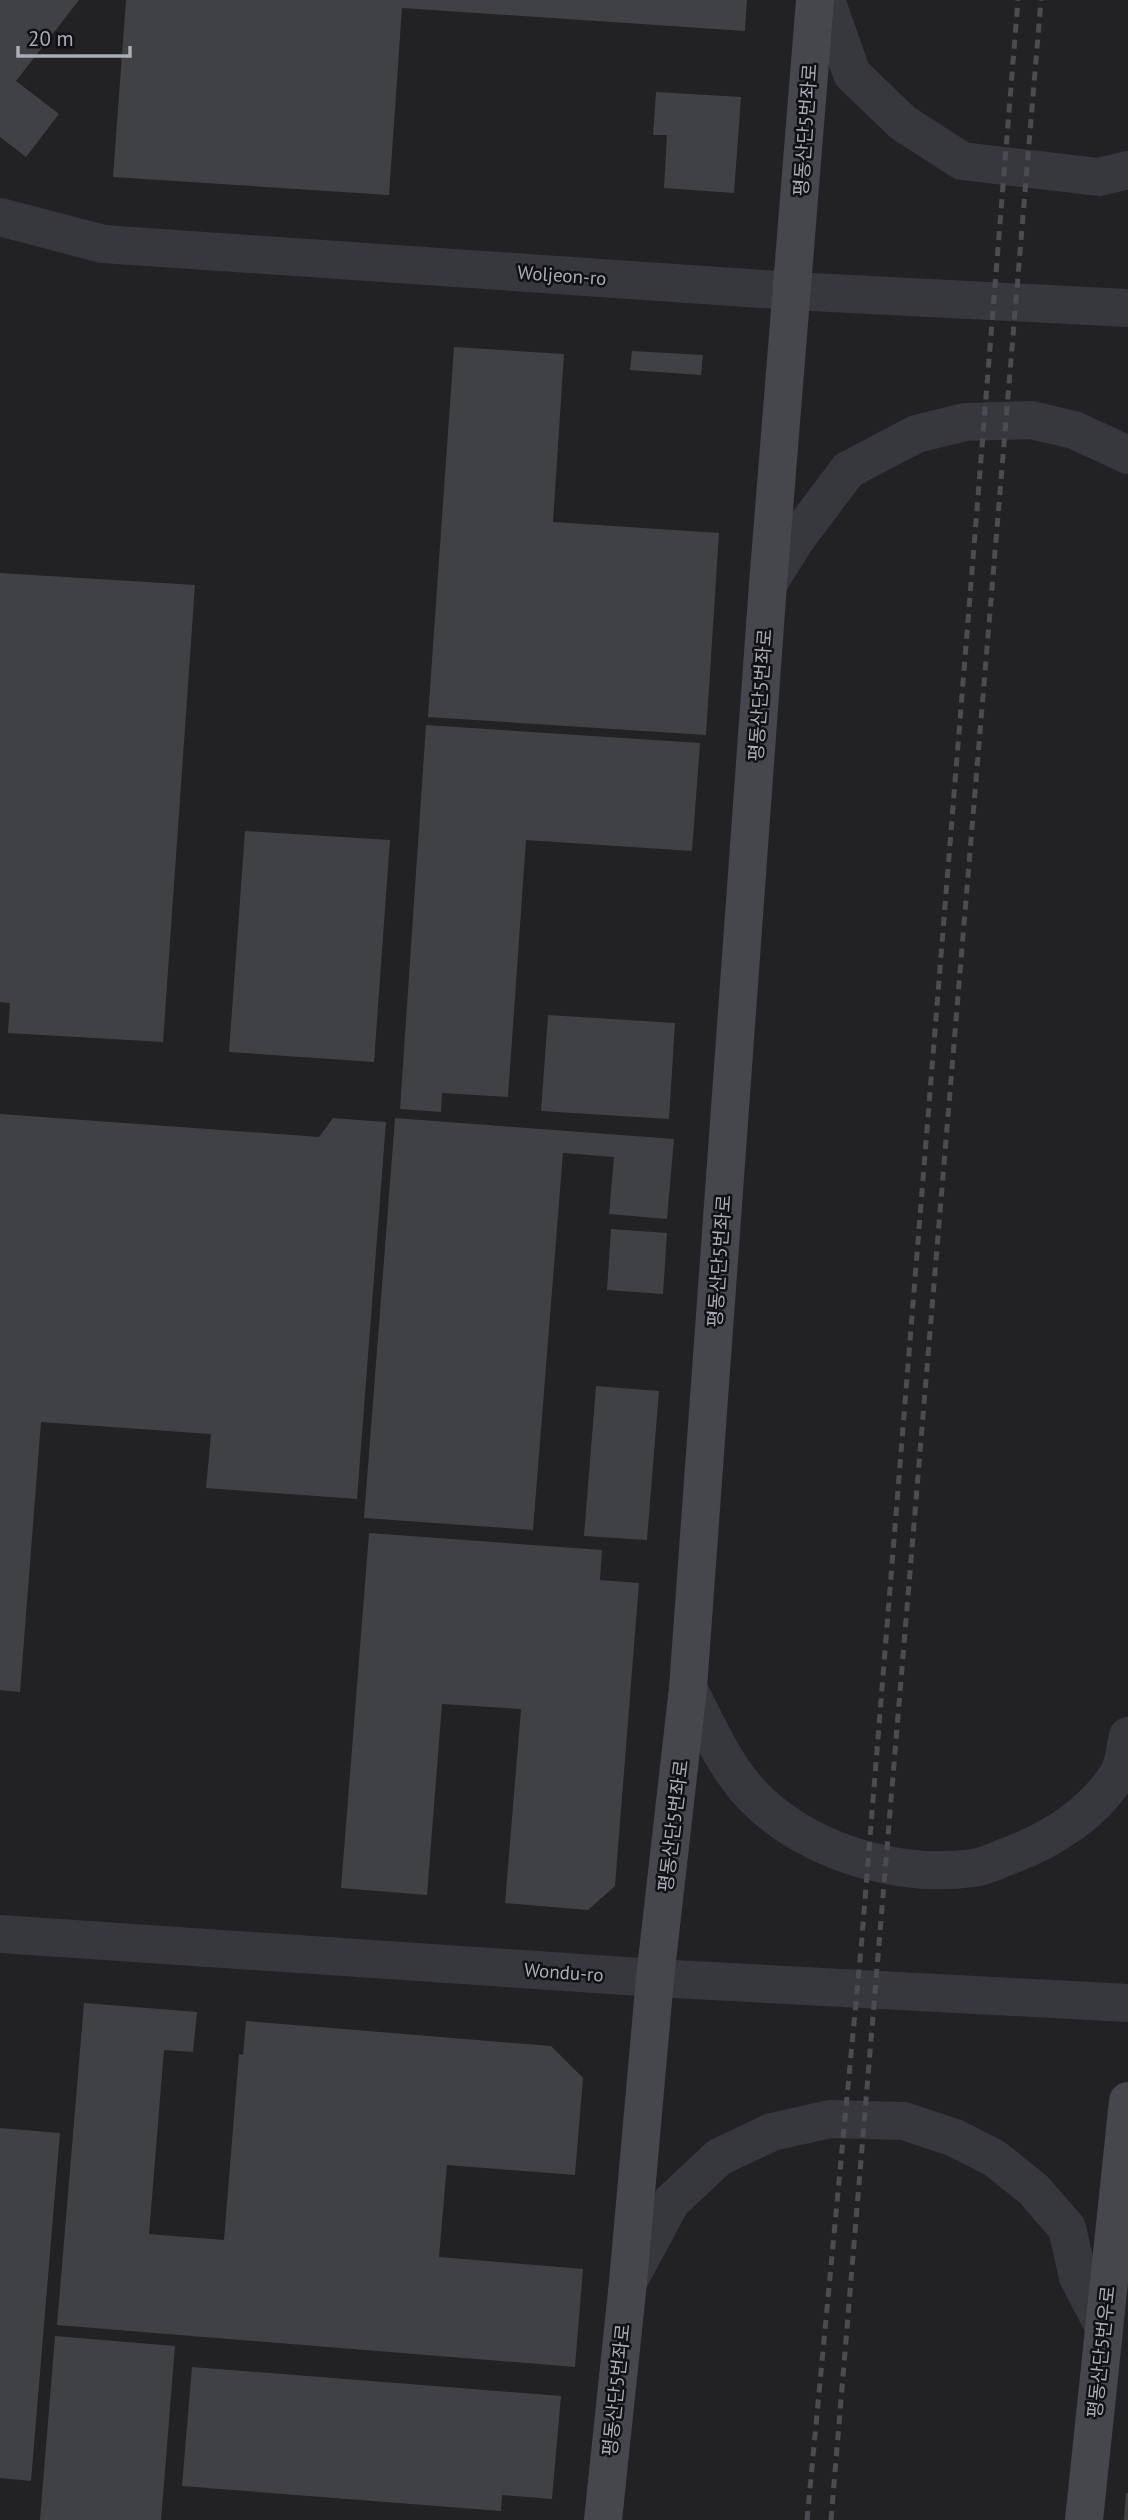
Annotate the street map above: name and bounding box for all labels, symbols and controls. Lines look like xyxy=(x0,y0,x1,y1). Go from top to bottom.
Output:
scale bar xyxy=(18,14,130,58)
text: 20 m xyxy=(28,25,74,52)
street label: 평동산단5번좌로 xyxy=(788,63,822,197)
street label: Woljeon-ro xyxy=(517,260,607,290)
street label: 평동산단5번좌로 xyxy=(743,628,777,762)
street label: 평동산단5번좌로 xyxy=(702,1194,736,1328)
street label: 평동산단5번좌로 xyxy=(653,1759,693,1893)
street label: Wondu-ro xyxy=(524,1957,604,1987)
street label: 평동산단5번우로 xyxy=(1082,2285,1120,2419)
street label: 평동산단5번좌로 xyxy=(597,2323,635,2457)

